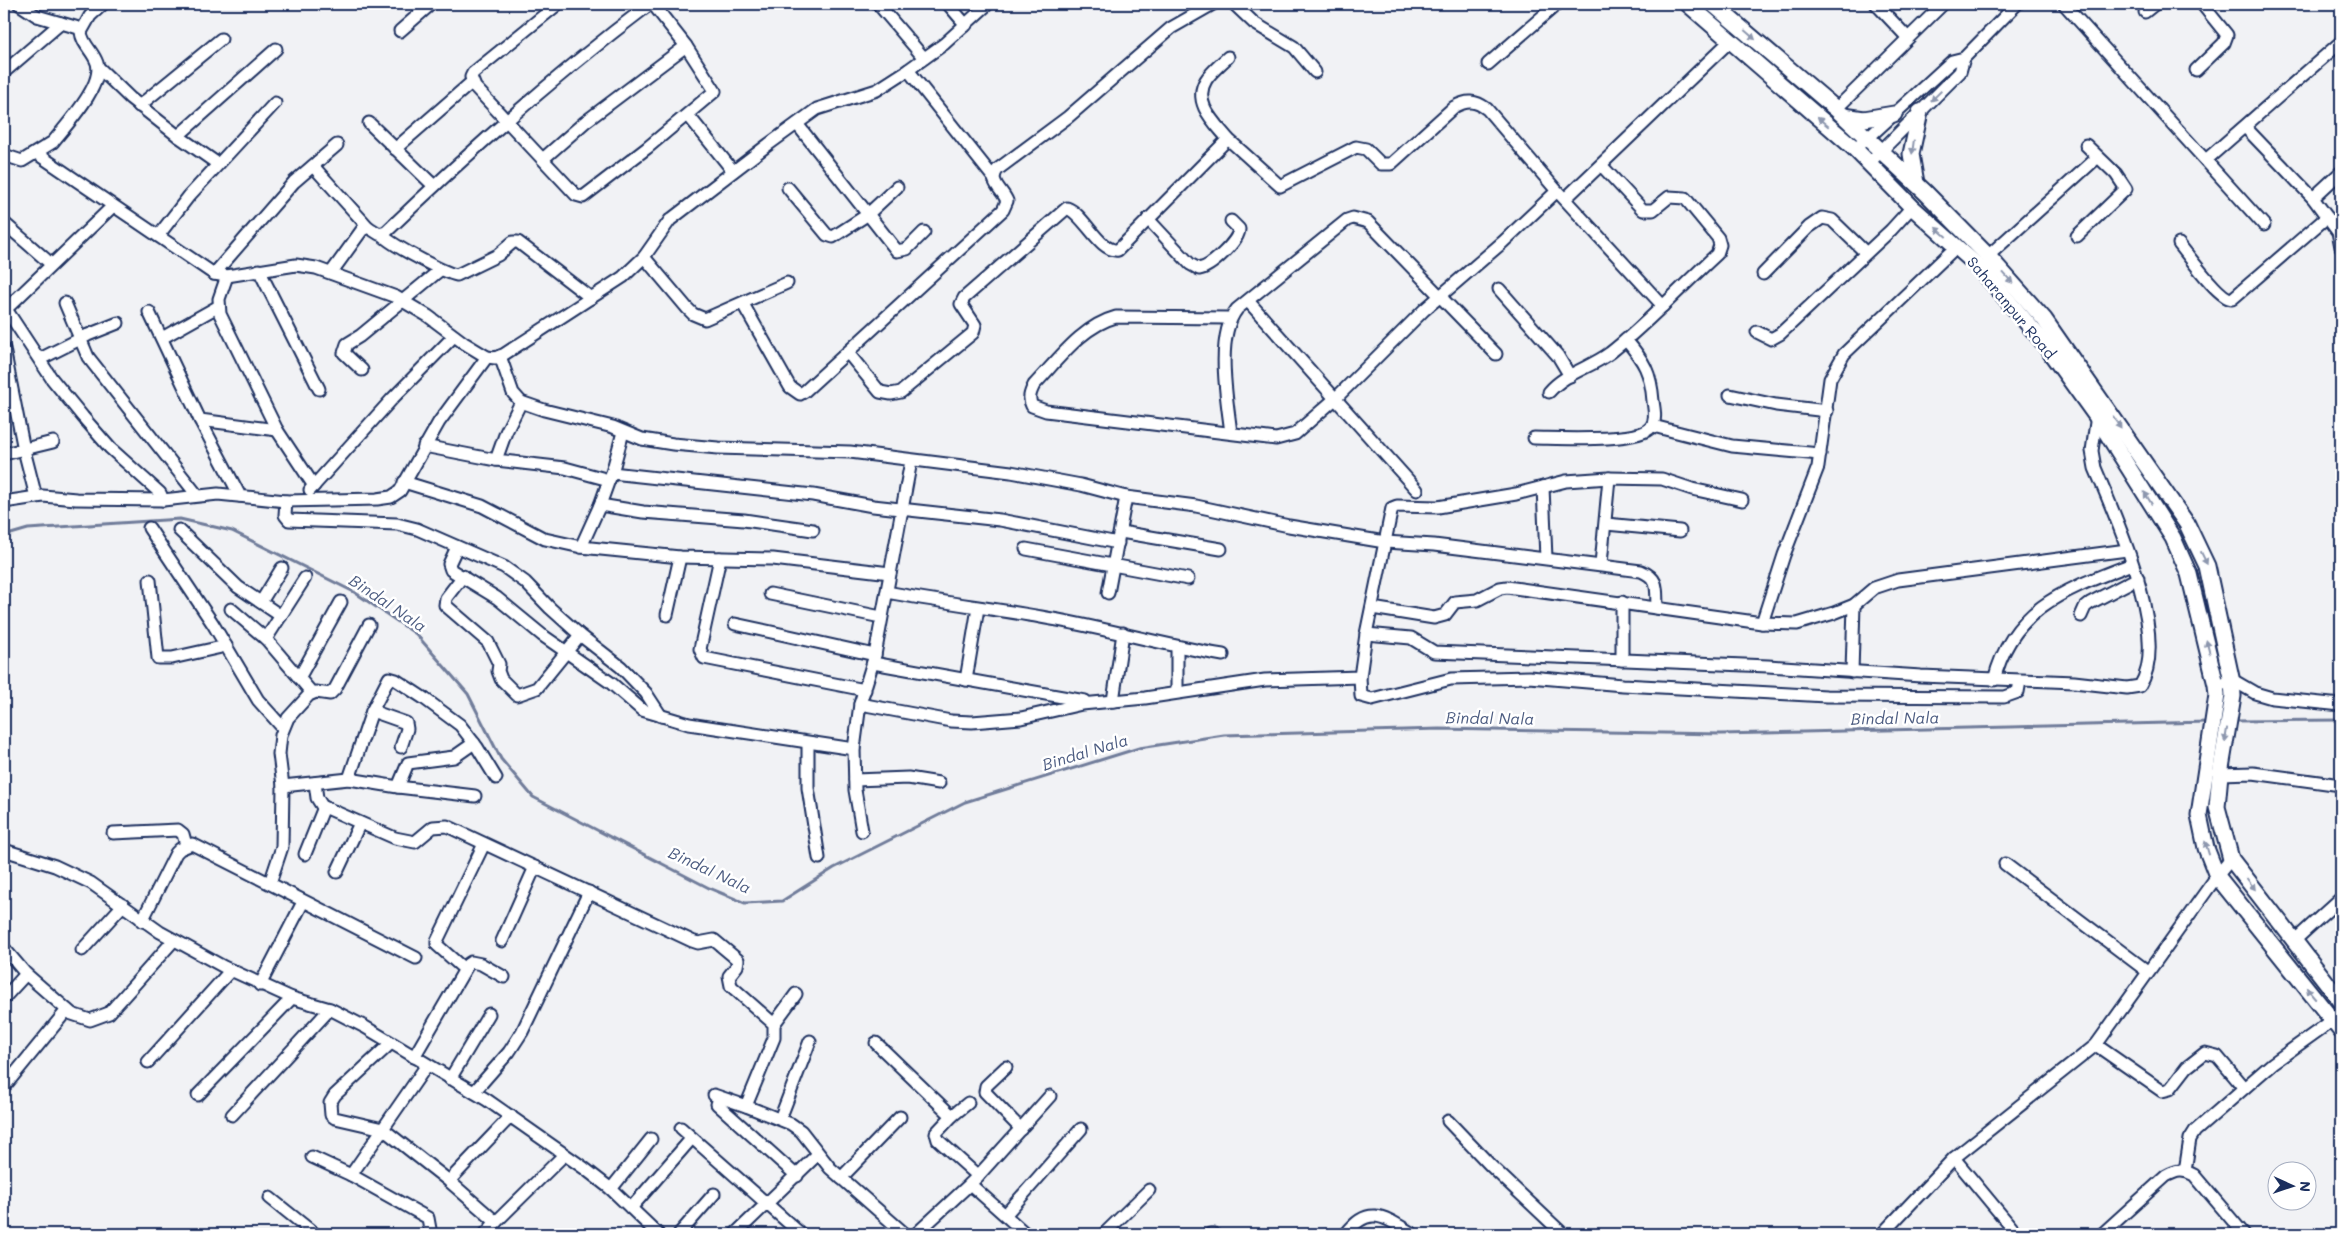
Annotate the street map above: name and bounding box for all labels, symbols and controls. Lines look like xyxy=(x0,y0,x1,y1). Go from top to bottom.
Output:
one-way arrow xyxy=(1744,29,1757,40)
one-way arrow xyxy=(1930,90,1942,102)
one-way arrow xyxy=(1817,116,1830,127)
one-way arrow xyxy=(1909,140,1917,156)
one-way arrow xyxy=(1935,227,1948,238)
street label: Saharanpur Road xyxy=(1963,252,2061,363)
one-way arrow xyxy=(2002,272,2014,284)
one-way arrow xyxy=(2112,415,2122,428)
one-way arrow xyxy=(2143,491,2152,504)
one-way arrow xyxy=(2199,551,2208,566)
water label: Bindal Nala xyxy=(346,569,431,636)
one-way arrow xyxy=(2204,640,2212,655)
water label: Bindal Nala xyxy=(1445,706,1535,729)
water label: Bindal Nala xyxy=(1850,706,1940,729)
one-way arrow xyxy=(2222,727,2230,743)
water label: Bindal Nala xyxy=(1039,729,1130,775)
one-way arrow xyxy=(2202,840,2210,855)
water label: Bindal Nala xyxy=(666,841,755,898)
one-way arrow xyxy=(2245,877,2256,890)
one-way arrow xyxy=(2305,987,2316,1000)
north arrow xyxy=(2268,1160,2318,1210)
text: N xyxy=(2296,1181,2315,1193)

